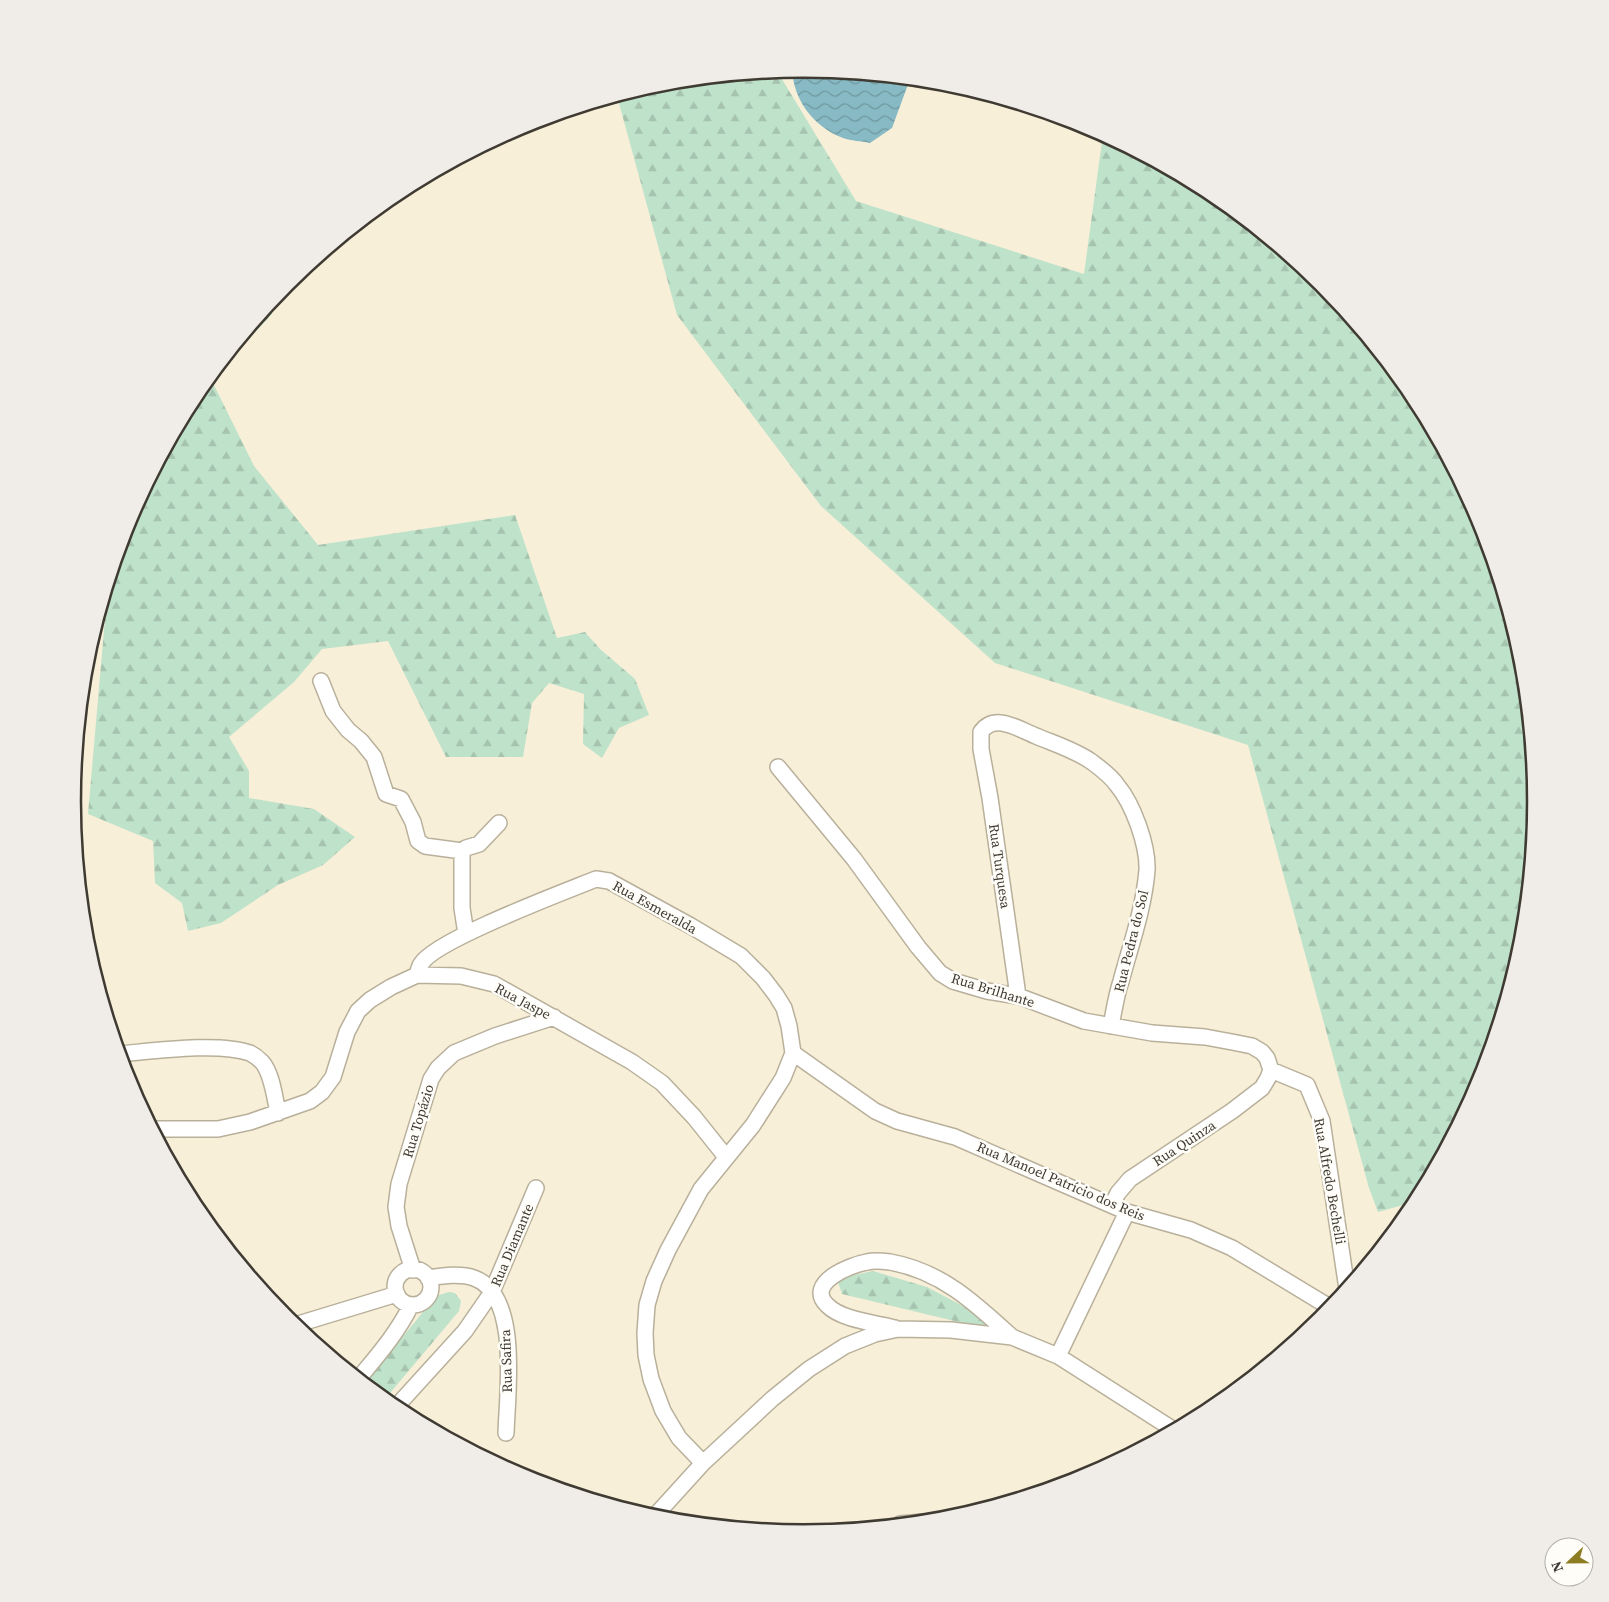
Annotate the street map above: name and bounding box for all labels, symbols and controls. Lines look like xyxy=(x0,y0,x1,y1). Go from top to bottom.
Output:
street label: Rua Turquesa xyxy=(984,822,1016,911)
street label: Rua Esmeralda xyxy=(609,876,702,939)
street label: Rua Pedra do Sol xyxy=(1109,888,1153,994)
street label: Rua Brilhante xyxy=(949,968,1037,1012)
street label: Rua Jaspe xyxy=(491,978,555,1024)
street label: Rua Topázio xyxy=(397,1082,439,1160)
street label: Rua Quinza xyxy=(1148,1115,1220,1171)
street label: Rua Alfredo Bechelli xyxy=(1309,1116,1351,1246)
street label: Rua Manoel Patrício dos Reis xyxy=(974,1136,1148,1226)
street label: Rua Diamante xyxy=(486,1200,538,1290)
street label: Rua Safira xyxy=(495,1328,517,1393)
north arrow xyxy=(1544,1537,1594,1587)
text: N xyxy=(1546,1558,1568,1575)

